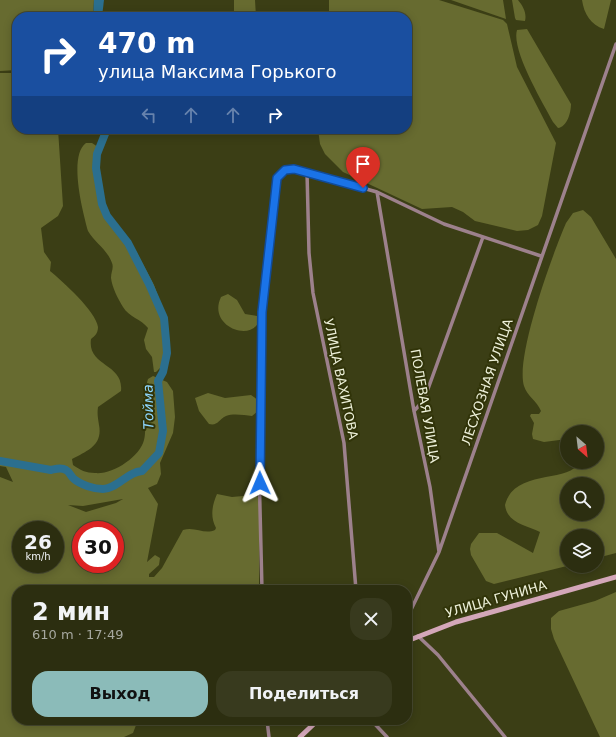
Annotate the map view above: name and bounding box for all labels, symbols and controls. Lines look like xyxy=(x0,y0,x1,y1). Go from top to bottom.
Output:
text: 470 m xyxy=(98,27,195,60)
icon: right xyxy=(32,28,84,80)
text: улица Максима Горького xyxy=(98,61,337,82)
icon: left xyxy=(138,104,160,126)
icon: ahead xyxy=(180,104,202,126)
icon: ahead xyxy=(222,104,244,126)
icon: right xyxy=(264,104,286,126)
pin xyxy=(346,147,380,188)
icon: arrive xyxy=(352,153,374,175)
street label: УЛИЦА ВАХИТОВА xyxy=(321,317,361,441)
street label: ЛЕСХОЗНАЯ УЛИЦА xyxy=(458,317,516,447)
street label: ПОЛЕВАЯ УЛИЦА xyxy=(408,348,442,464)
water label: Тойма xyxy=(140,384,156,430)
north arrow xyxy=(560,425,604,469)
map controls xyxy=(560,425,604,573)
position arrow xyxy=(239,462,281,504)
button: search xyxy=(560,477,604,521)
speed limit sign: 30 xyxy=(72,521,124,573)
button: layers xyxy=(560,529,604,573)
text: 26 xyxy=(24,530,52,554)
text: km/h xyxy=(25,551,51,562)
street label: УЛИЦА ГУНИНА xyxy=(444,577,548,621)
text: 2 мин xyxy=(32,598,110,626)
button: close xyxy=(350,598,392,640)
text: 610 m · 17:49 xyxy=(32,627,123,642)
button: Выход xyxy=(32,671,208,717)
button: Поделиться xyxy=(216,671,392,717)

